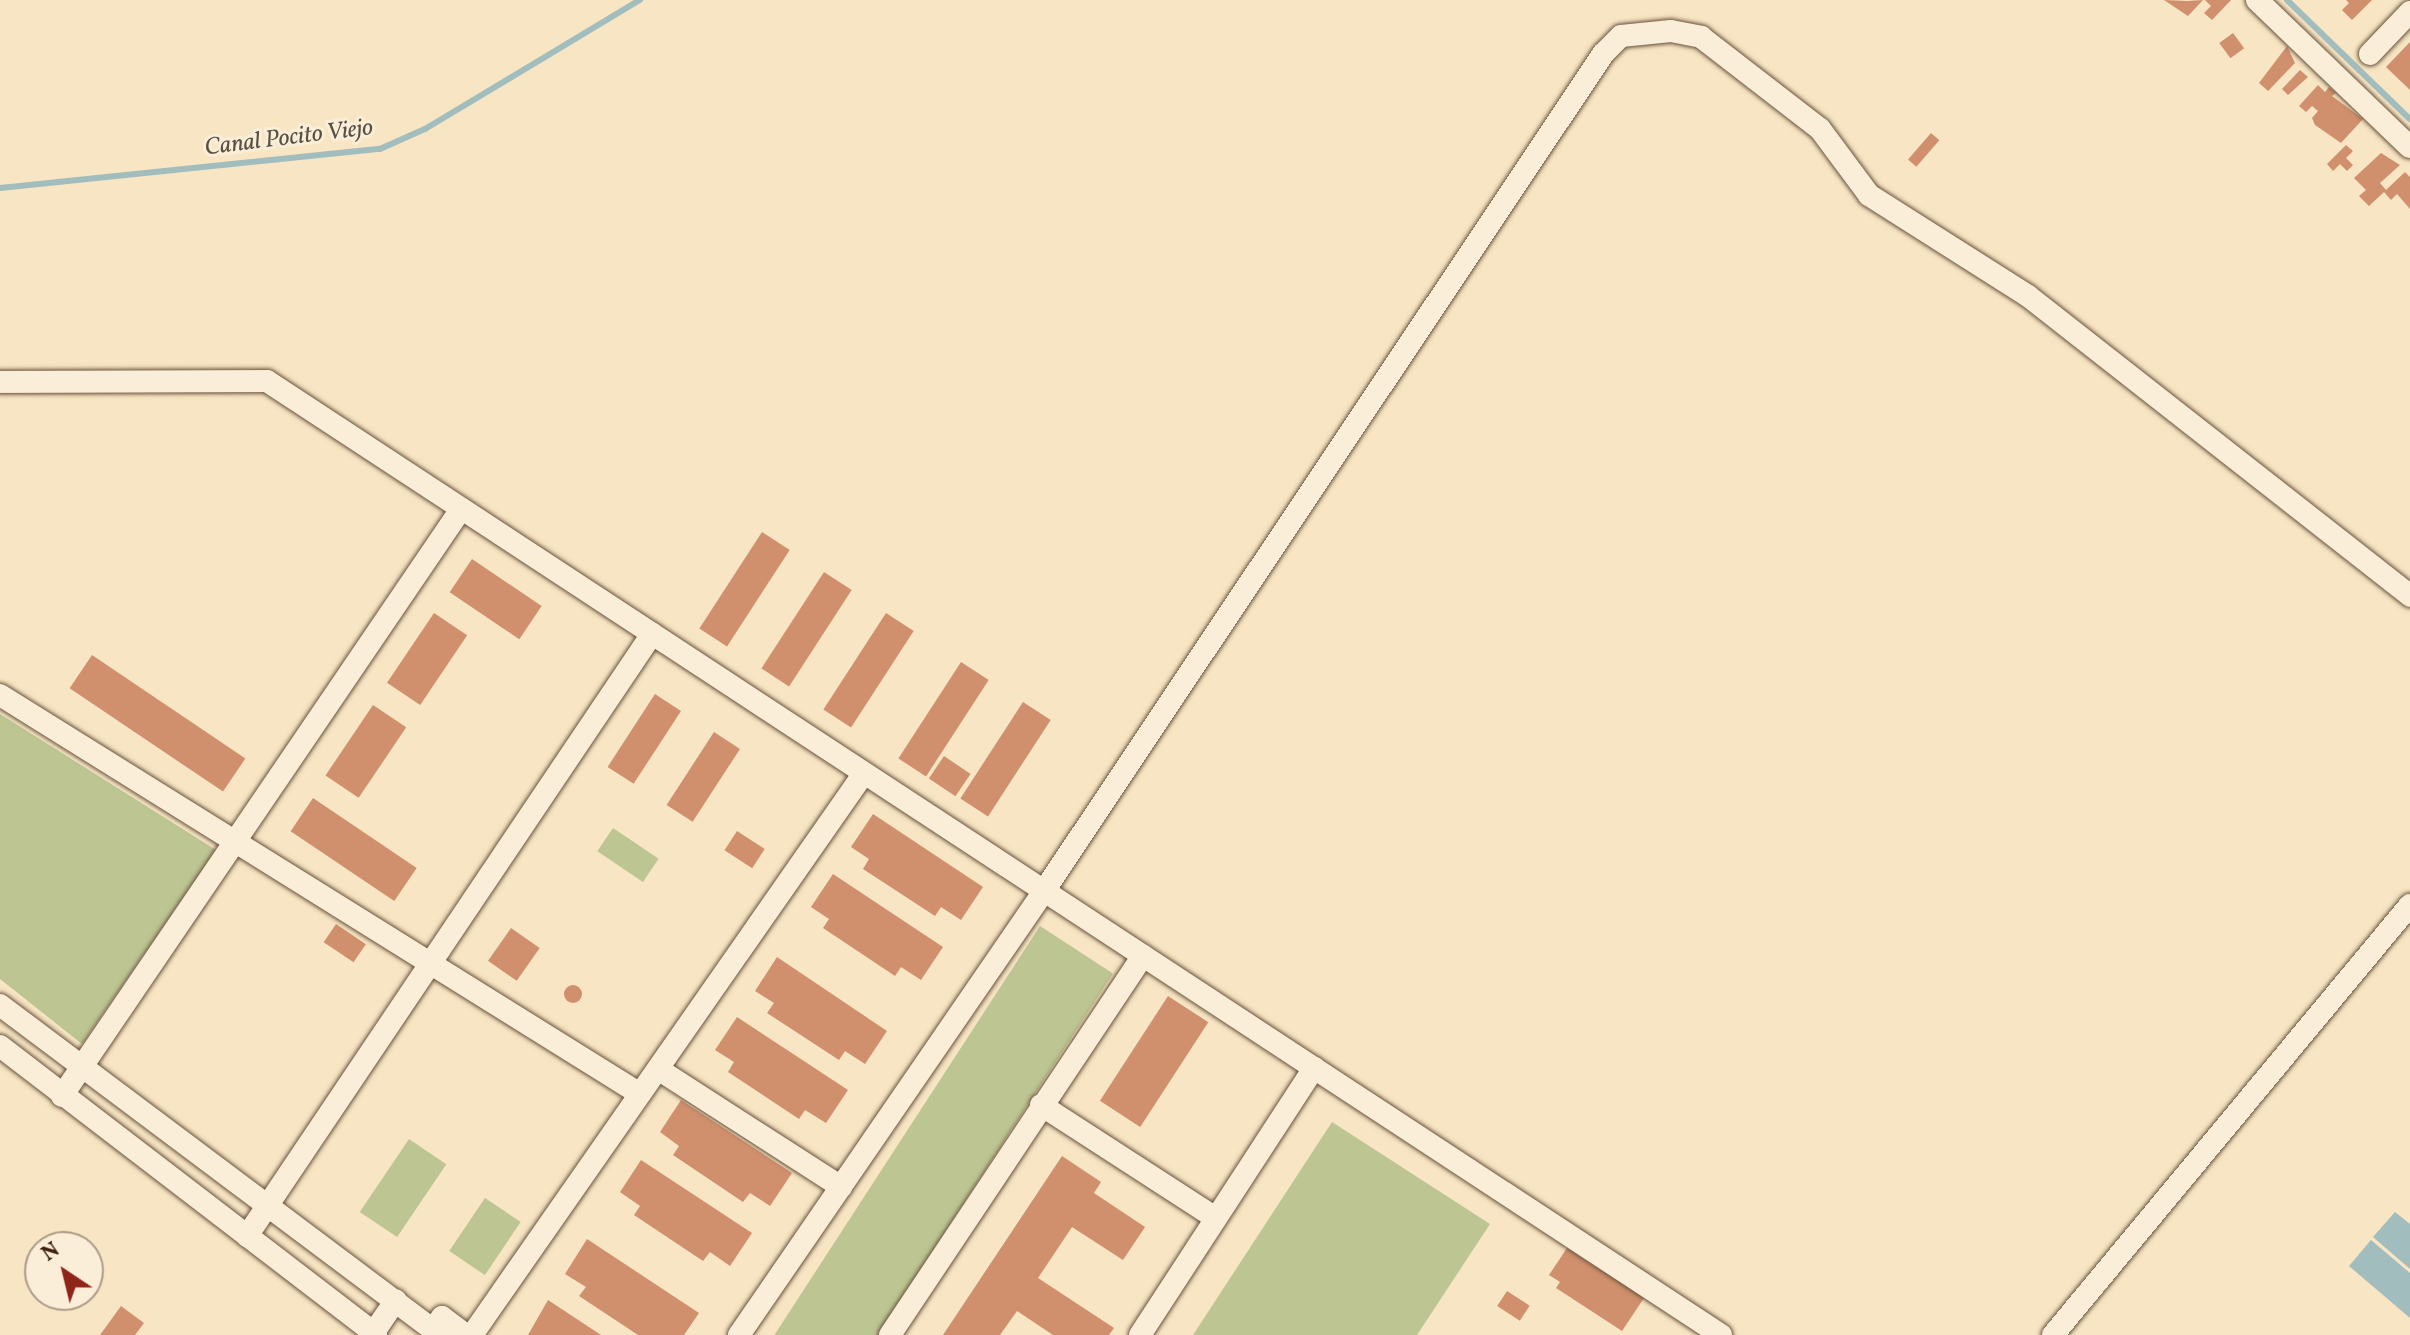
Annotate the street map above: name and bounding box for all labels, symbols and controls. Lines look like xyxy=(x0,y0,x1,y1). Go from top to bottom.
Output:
water label: Canal Pocito Viejo xyxy=(203,114,375,164)
north arrow xyxy=(24,1231,104,1311)
text: N xyxy=(36,1235,67,1270)

